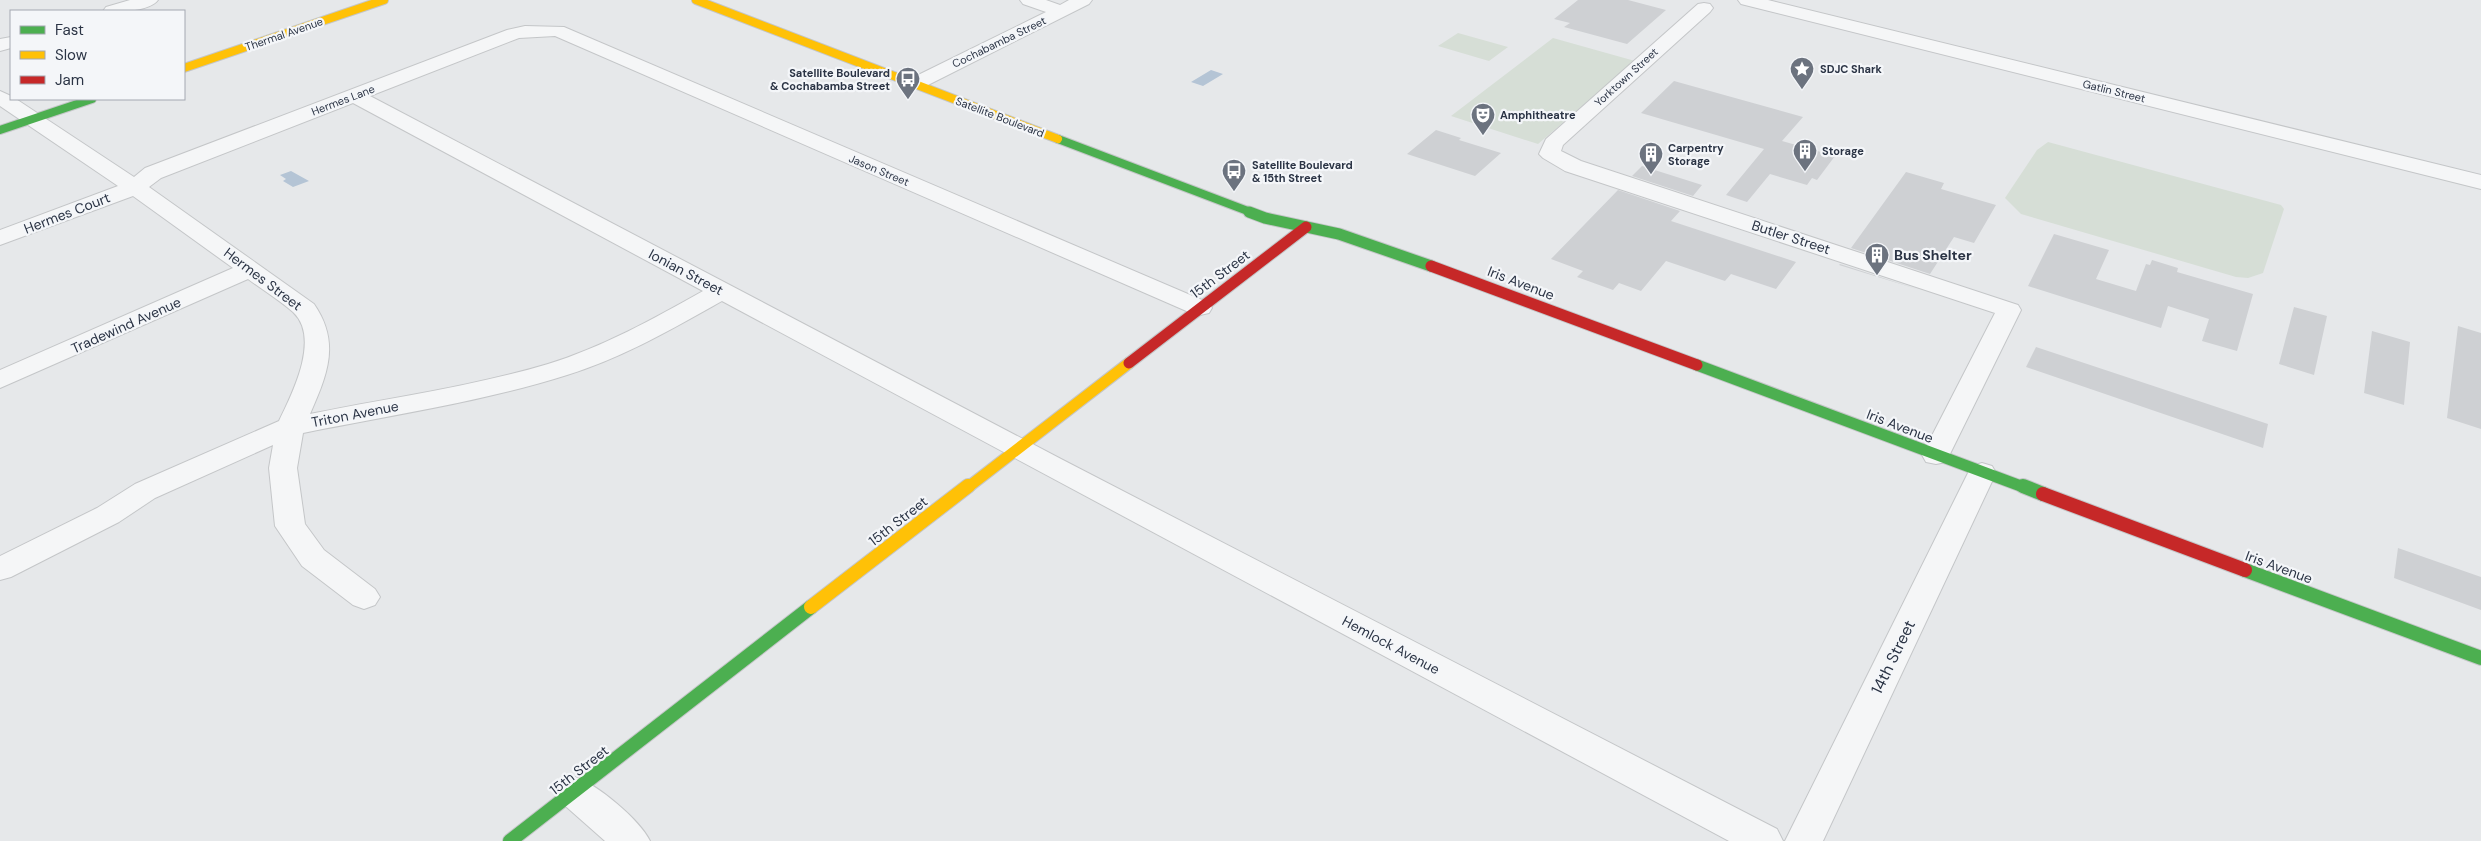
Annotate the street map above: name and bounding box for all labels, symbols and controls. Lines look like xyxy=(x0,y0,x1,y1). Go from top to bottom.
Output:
legend xyxy=(10,10,185,100)
street label: Cochabamba Street xyxy=(950,13,1048,71)
street label: Thermal Avenue xyxy=(243,14,325,54)
text: Fast xyxy=(55,20,84,40)
text: Slow xyxy=(55,45,88,65)
street label: Yorktown Street xyxy=(1591,45,1661,109)
place icon: SDJC Shark xyxy=(1789,56,1815,90)
place label: SDJC Shark xyxy=(1820,62,1882,76)
place label: Satellite Boulevard & Cochabamba Street xyxy=(770,66,890,93)
bus stop icon: Satellite Boulevard & Cochabamba Street xyxy=(895,66,921,100)
text: Jam xyxy=(55,70,84,90)
street label: Gatlin Street xyxy=(2081,76,2147,106)
street label: Hermes Lane xyxy=(309,82,377,118)
street label: Satellite Boulevard xyxy=(954,94,1046,140)
theatre icon: Amphitheatre xyxy=(1470,102,1496,136)
place label: Amphitheatre xyxy=(1500,108,1576,122)
building icon: Storage xyxy=(1792,138,1818,172)
building icon: Carpentry Storage xyxy=(1638,141,1664,175)
place label: Carpentry Storage xyxy=(1668,141,1724,168)
place label: Storage xyxy=(1822,144,1864,158)
street label: Jason Street xyxy=(847,151,911,189)
bus stop icon: Satellite Boulevard & 15th Street xyxy=(1221,158,1247,192)
place label: Satellite Boulevard & 15th Street xyxy=(1252,158,1353,185)
street label: Hermes Court xyxy=(21,188,113,238)
street label: Butler Street xyxy=(1749,216,1833,258)
building icon: Bus Shelter xyxy=(1864,242,1890,276)
street label: Hermes Street xyxy=(220,244,306,314)
street label: Ionian Street xyxy=(646,245,726,299)
street label: 15th Street xyxy=(1187,246,1253,302)
place label: Bus Shelter xyxy=(1894,246,1972,264)
street label: Iris Avenue xyxy=(1485,262,1557,304)
street label: Tradewind Avenue xyxy=(68,293,184,357)
street label: Triton Avenue xyxy=(310,397,400,431)
street label: Iris Avenue xyxy=(1864,405,1936,447)
street label: 15th Street xyxy=(865,492,931,550)
street label: Iris Avenue xyxy=(2243,547,2315,587)
street label: Hemlock Avenue xyxy=(1339,612,1443,678)
street label: 14th Street xyxy=(1866,617,1920,697)
street label: 15th Street xyxy=(546,741,612,799)

